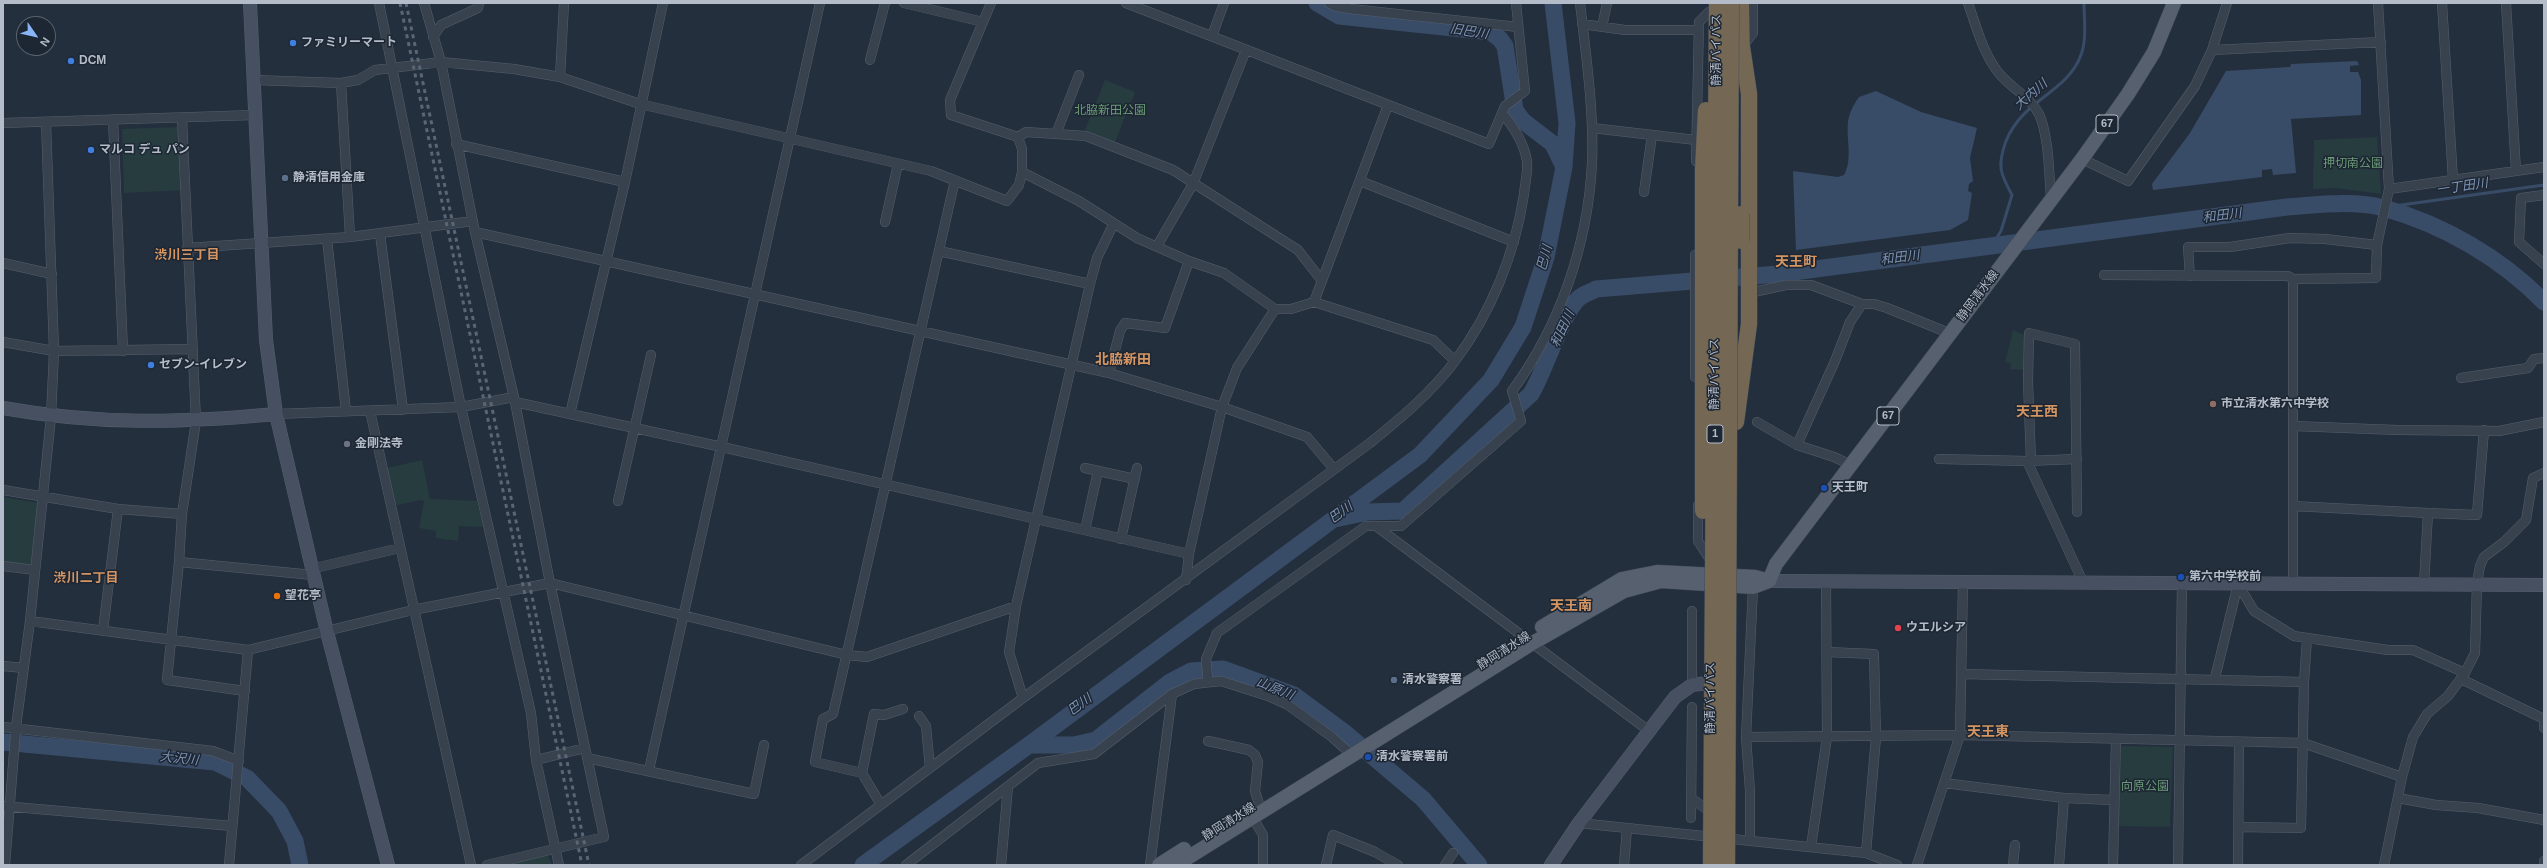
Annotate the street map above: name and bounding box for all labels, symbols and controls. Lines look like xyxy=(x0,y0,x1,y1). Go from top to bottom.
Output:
street label: 静清バイパス xyxy=(1710,14,1724,86)
north arrow xyxy=(16,16,56,56)
water label: 旧巴川 xyxy=(1449,21,1489,43)
text: N xyxy=(38,35,52,49)
place label: ファミリーマート xyxy=(301,36,397,50)
marker: ファミリーマート xyxy=(288,38,298,48)
place label: DCM xyxy=(79,54,106,68)
marker: DCM xyxy=(66,56,76,66)
water label: 大内川 xyxy=(2011,76,2051,114)
park label: 北脇新田公園 xyxy=(1074,104,1146,118)
road number: 67 xyxy=(2096,115,2118,133)
place label: マルコ デュ パン xyxy=(99,143,190,157)
marker: マルコ デュ パン xyxy=(86,145,96,155)
park label: 押切南公園 xyxy=(2323,157,2383,171)
place label: 静清信用金庫 xyxy=(293,171,365,185)
marker: 静清信用金庫 xyxy=(280,173,290,183)
water label: 一丁田川 xyxy=(2435,176,2489,198)
water label: 和田川 xyxy=(2202,206,2242,226)
water label: 巴川 xyxy=(1534,243,1556,273)
district label: 渋川三丁目 xyxy=(155,247,219,263)
water label: 和田川 xyxy=(1880,248,1920,268)
district label: 天王町 xyxy=(1775,254,1817,270)
street label: 静岡清水線 xyxy=(1954,268,2002,324)
water label: 和田川 xyxy=(1548,308,1578,350)
street label: 静清バイパス xyxy=(1708,338,1722,410)
district label: 北脇新田 xyxy=(1095,352,1151,368)
place label: セブン-イレブン xyxy=(159,358,247,372)
marker: セブン-イレブン xyxy=(146,360,156,370)
place label: 市立清水第六中学校 xyxy=(2221,397,2329,411)
marker: 市立清水第六中学校 xyxy=(2208,399,2218,409)
district label: 天王西 xyxy=(2016,404,2058,420)
road number: 67 xyxy=(1877,407,1899,425)
road number: 1 xyxy=(1707,425,1723,443)
place label: 金剛法寺 xyxy=(355,437,403,451)
marker: 金剛法寺 xyxy=(342,439,352,449)
place label: 天王町 xyxy=(1832,481,1868,495)
marker: 天王町 xyxy=(1819,483,1829,493)
water label: 巴川 xyxy=(1326,499,1356,527)
district label: 渋川二丁目 xyxy=(54,570,118,586)
place label: 第六中学校前 xyxy=(2189,570,2261,584)
marker: 第六中学校前 xyxy=(2176,572,2186,582)
place label: 望花亭 xyxy=(285,589,321,603)
marker: 望花亭 xyxy=(272,591,282,601)
district label: 天王南 xyxy=(1550,598,1592,614)
place label: ウエルシア xyxy=(1906,621,1966,635)
marker: ウエルシア xyxy=(1893,623,1903,633)
street label: 静岡清水線 xyxy=(1475,629,1533,673)
street label: 静清バイパス xyxy=(1704,662,1718,734)
place label: 清水警察署 xyxy=(1402,673,1462,687)
water label: 山原川 xyxy=(1254,674,1296,704)
marker: 清水警察署 xyxy=(1389,675,1399,685)
water label: 巴川 xyxy=(1065,691,1095,719)
district label: 天王東 xyxy=(1967,724,2009,740)
water label: 大沢川 xyxy=(159,749,199,769)
place label: 清水警察署前 xyxy=(1376,750,1448,764)
marker: 清水警察署前 xyxy=(1363,752,1373,762)
park label: 向原公園 xyxy=(2121,780,2169,794)
street label: 静岡清水線 xyxy=(1200,800,1258,844)

